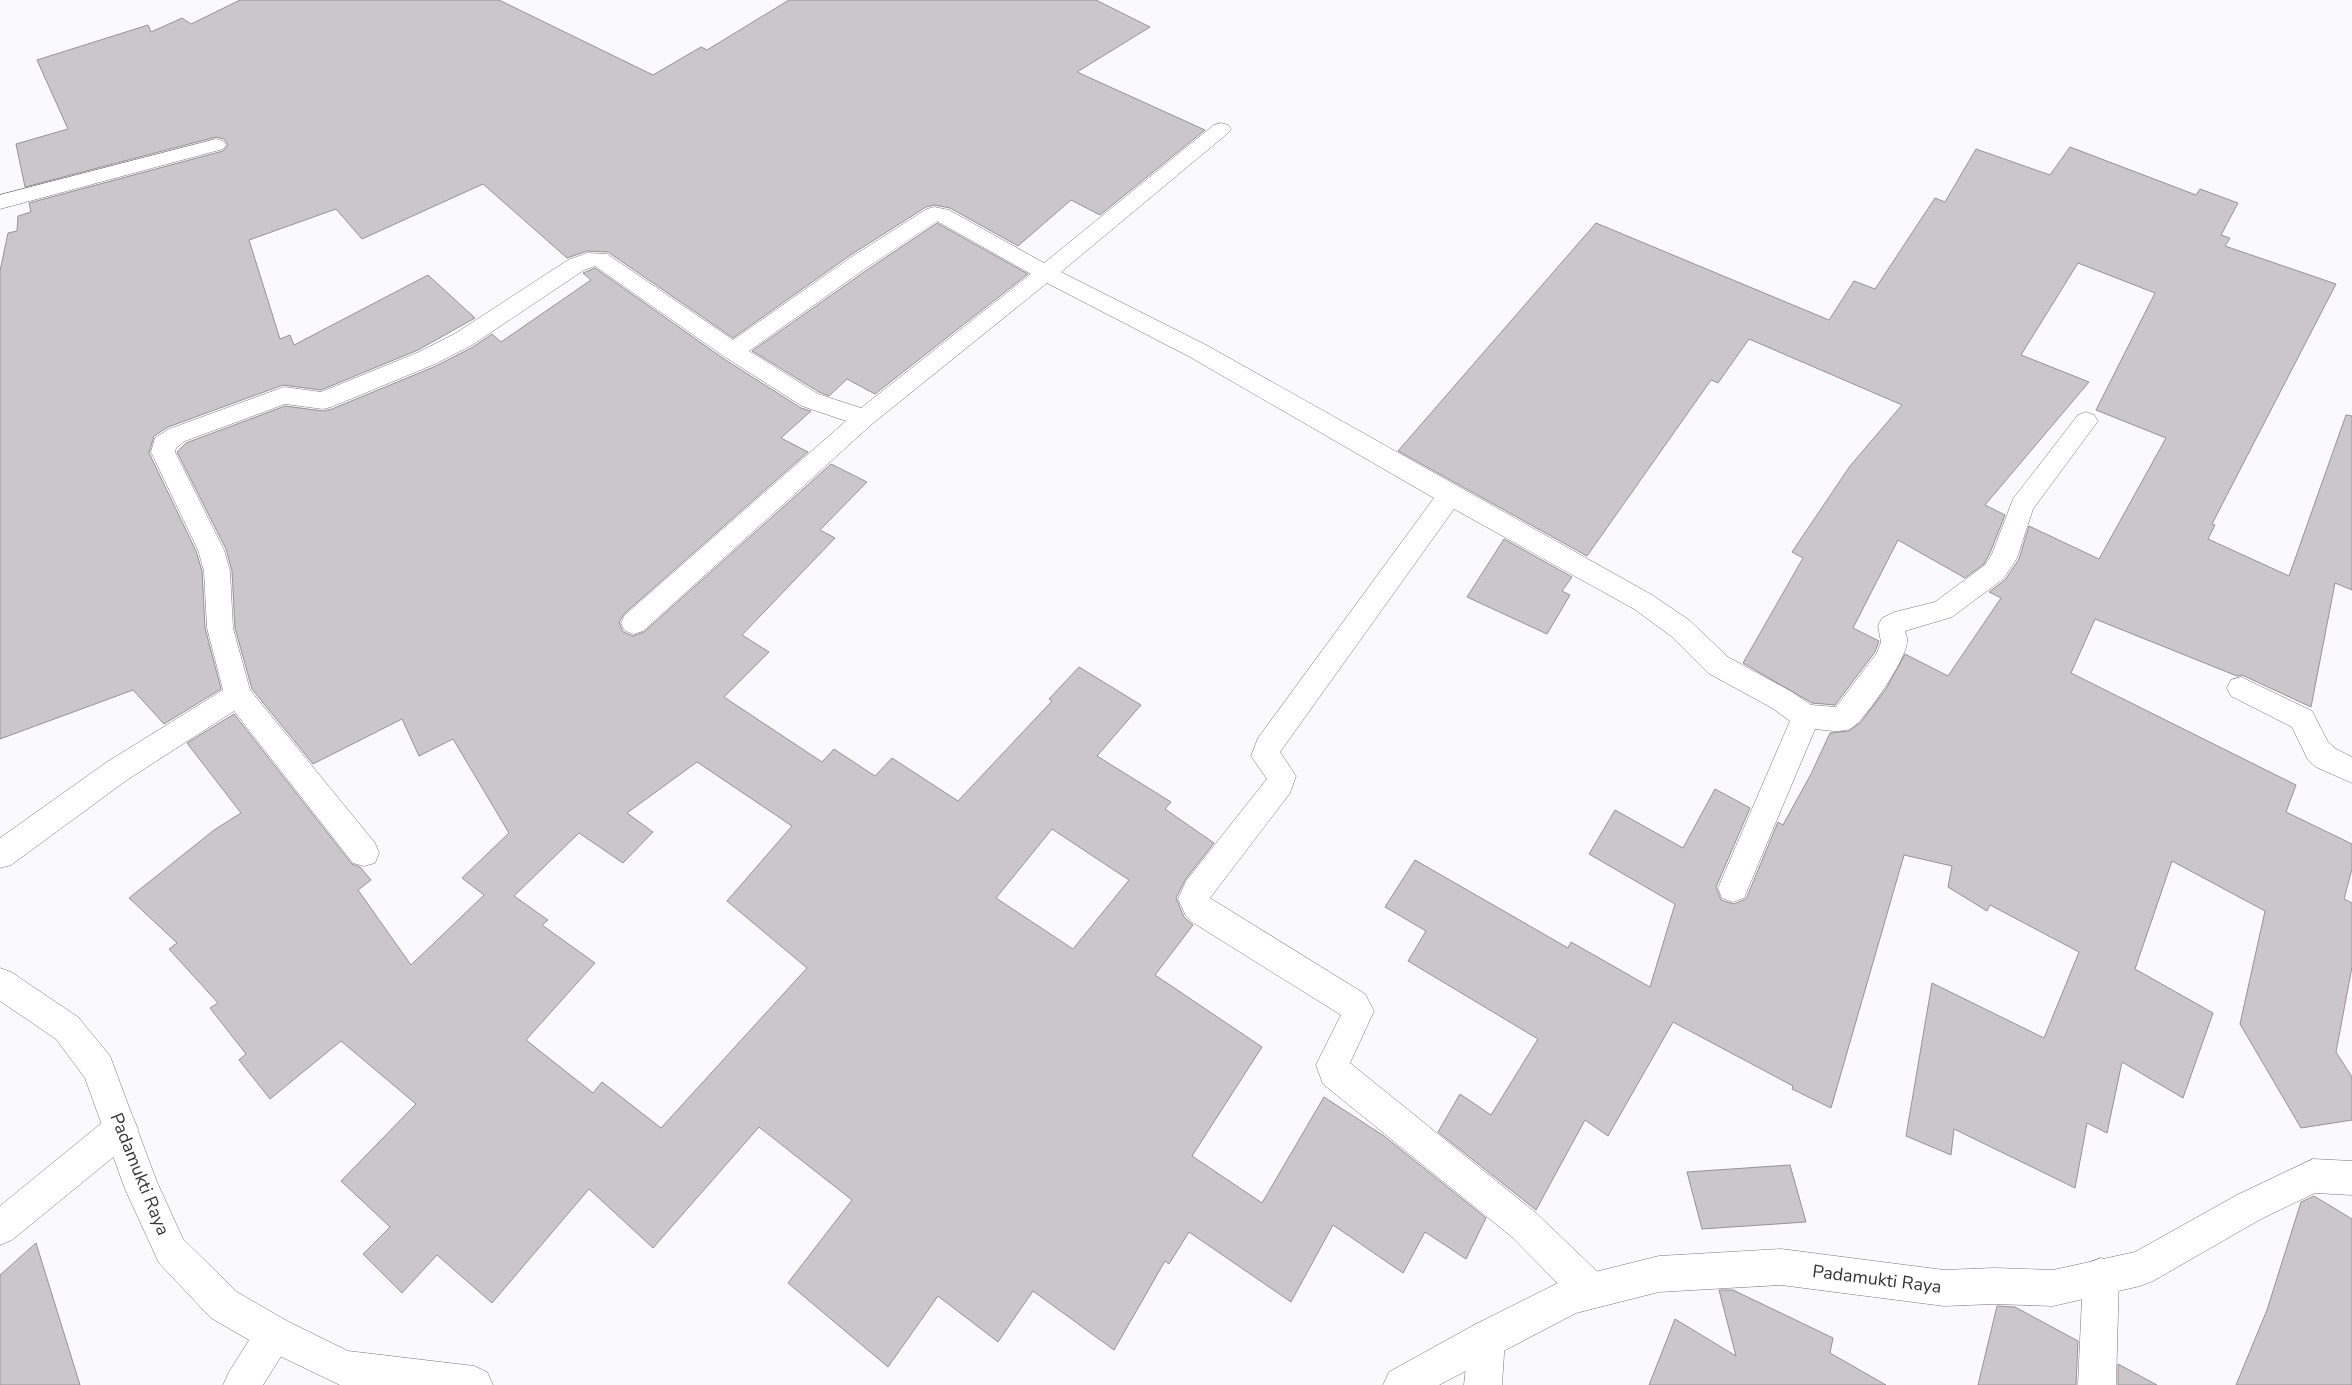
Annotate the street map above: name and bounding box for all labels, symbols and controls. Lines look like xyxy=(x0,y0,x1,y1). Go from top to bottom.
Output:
street label: Padamukti Raya xyxy=(105,1109,175,1239)
street label: Padamukti Raya xyxy=(1811,1259,1943,1299)

